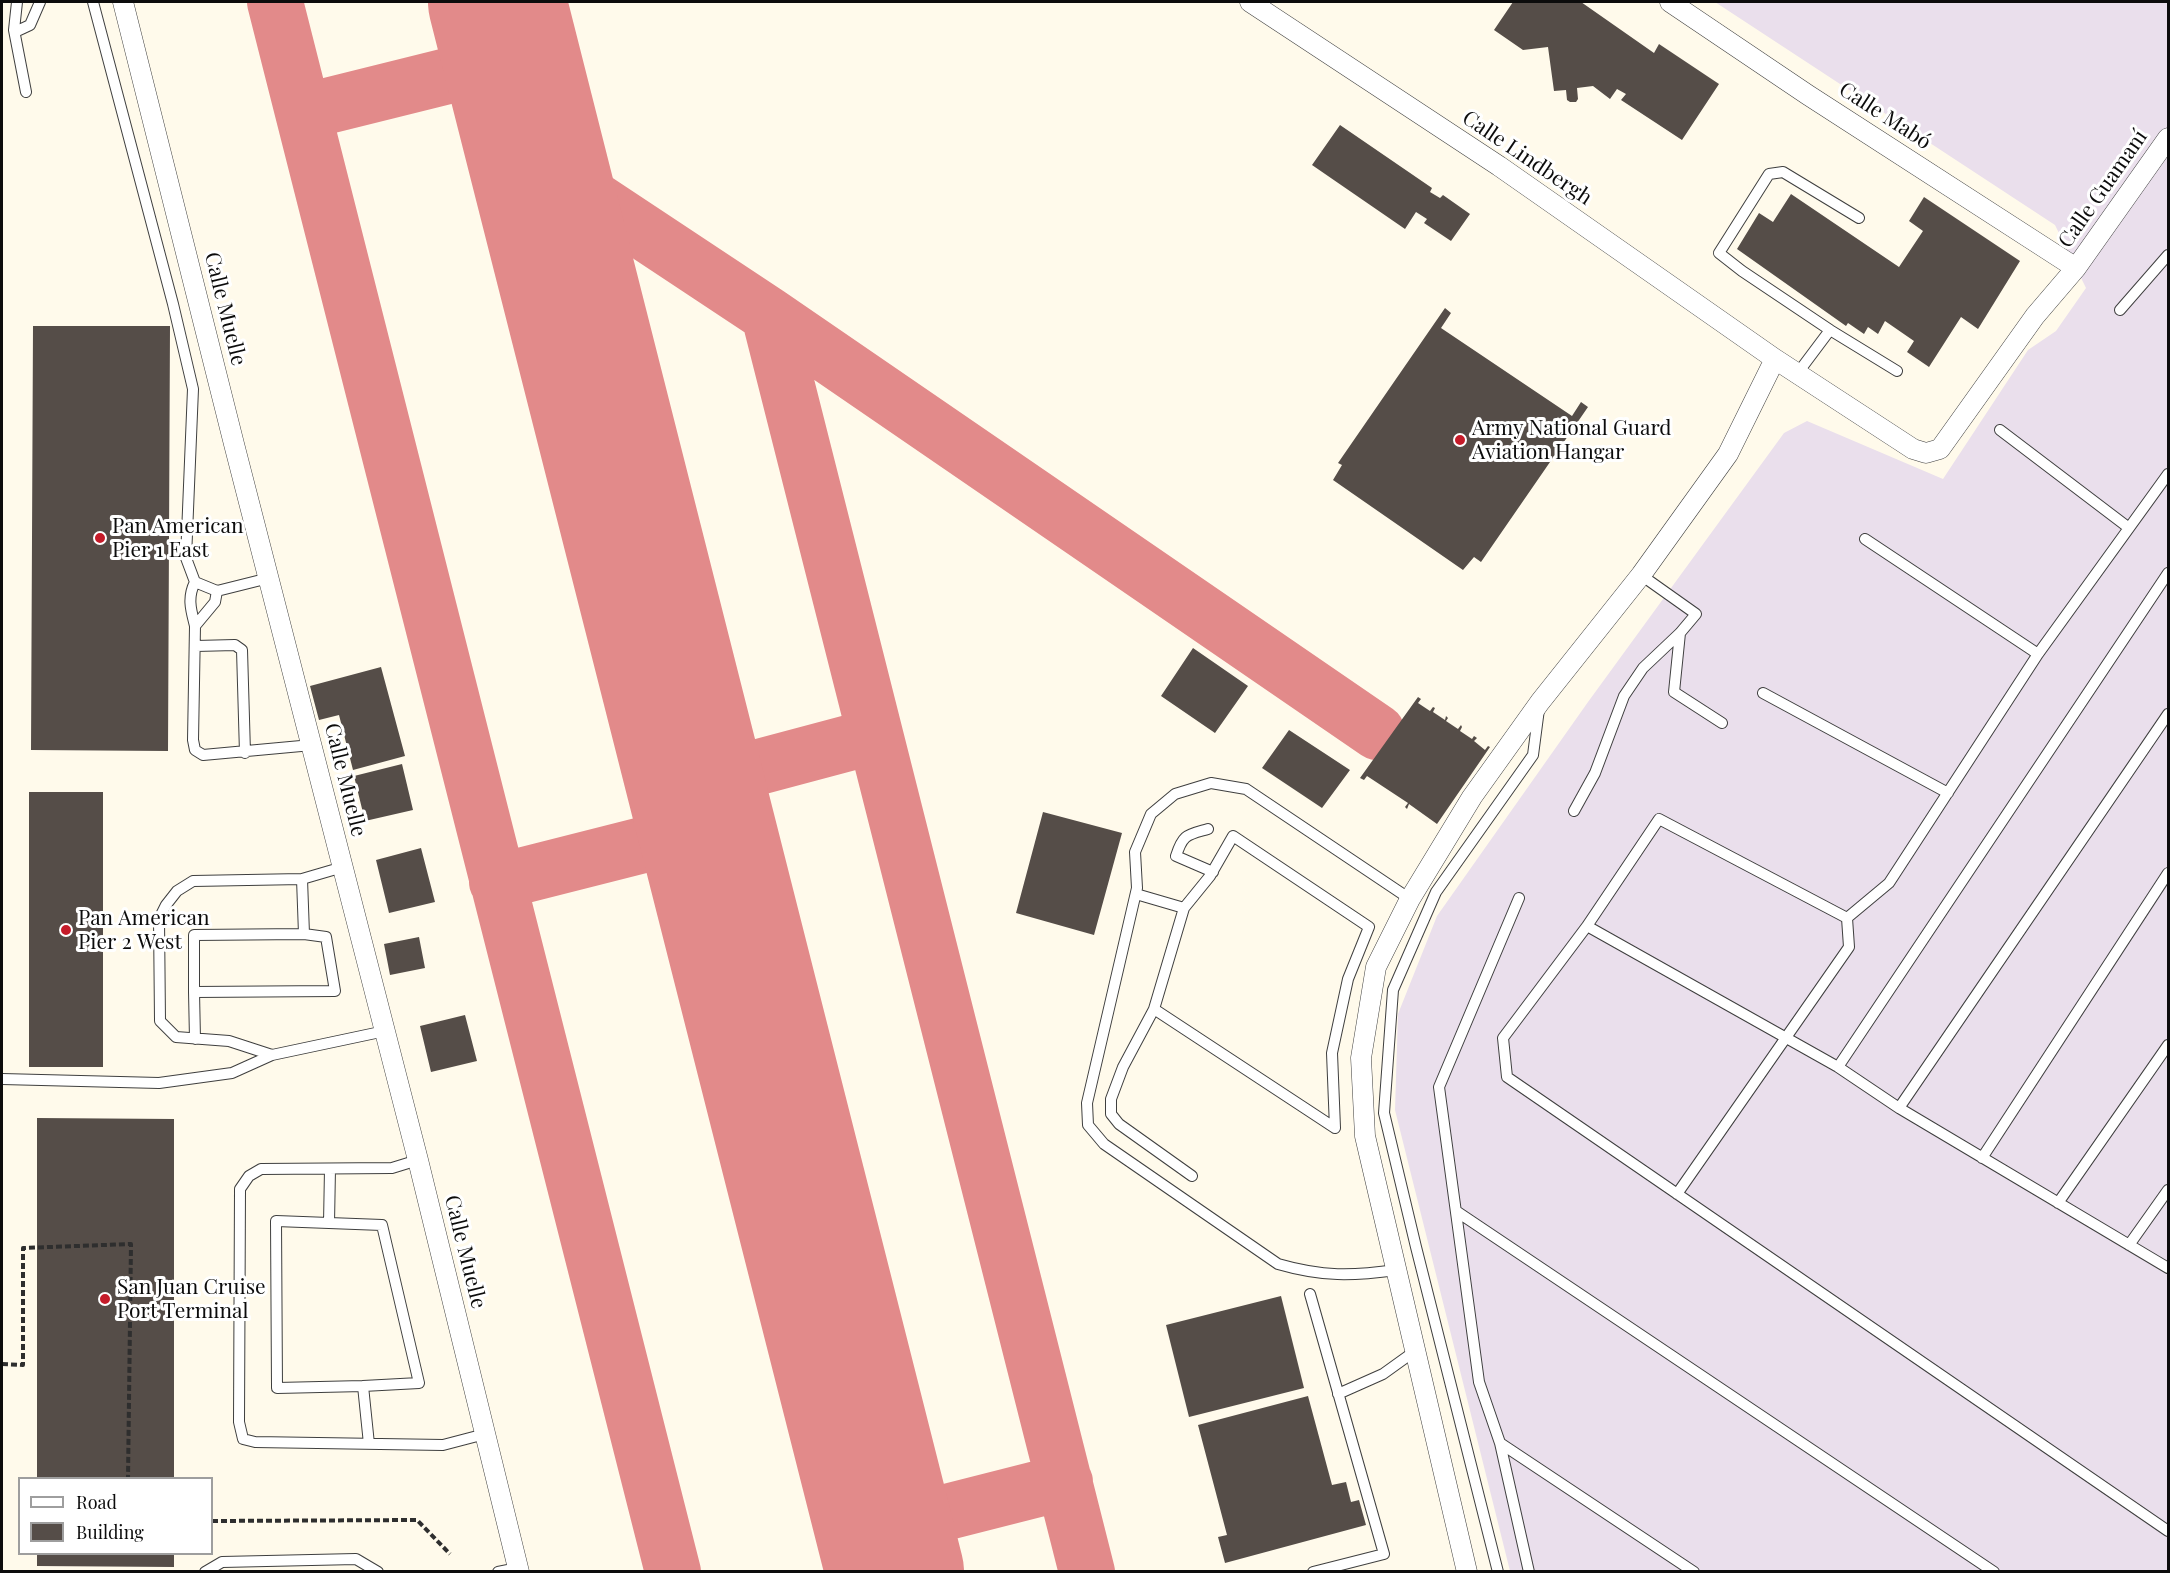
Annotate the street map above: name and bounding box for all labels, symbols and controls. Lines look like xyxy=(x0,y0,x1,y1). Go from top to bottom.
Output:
street label: Calle Mabó xyxy=(1834,77,1936,155)
street label: Calle Lindbergh xyxy=(1457,105,1597,211)
street label: Calle Guamaní xyxy=(2053,125,2153,253)
street label: Calle Muelle xyxy=(199,250,251,368)
place label: Army National Guard Aviation Hangar xyxy=(1472,415,1672,465)
marker: Army National Guard Aviation Hangar xyxy=(1453,433,1467,447)
place label: Pan American Pier 1 East xyxy=(112,513,244,563)
marker: Pan American Pier 1 East xyxy=(93,531,107,545)
street label: Calle Muelle xyxy=(319,721,371,839)
place label: Pan American Pier 2 West xyxy=(78,905,210,955)
marker: Pan American Pier 2 West xyxy=(59,923,73,937)
street label: Calle Muelle xyxy=(439,1193,491,1311)
place label: San Juan Cruise Port Terminal xyxy=(117,1274,266,1324)
marker: San Juan Cruise Port Terminal xyxy=(98,1292,112,1306)
legend xyxy=(18,1477,213,1555)
text: Road xyxy=(76,1490,117,1514)
text: Building xyxy=(76,1520,144,1544)

